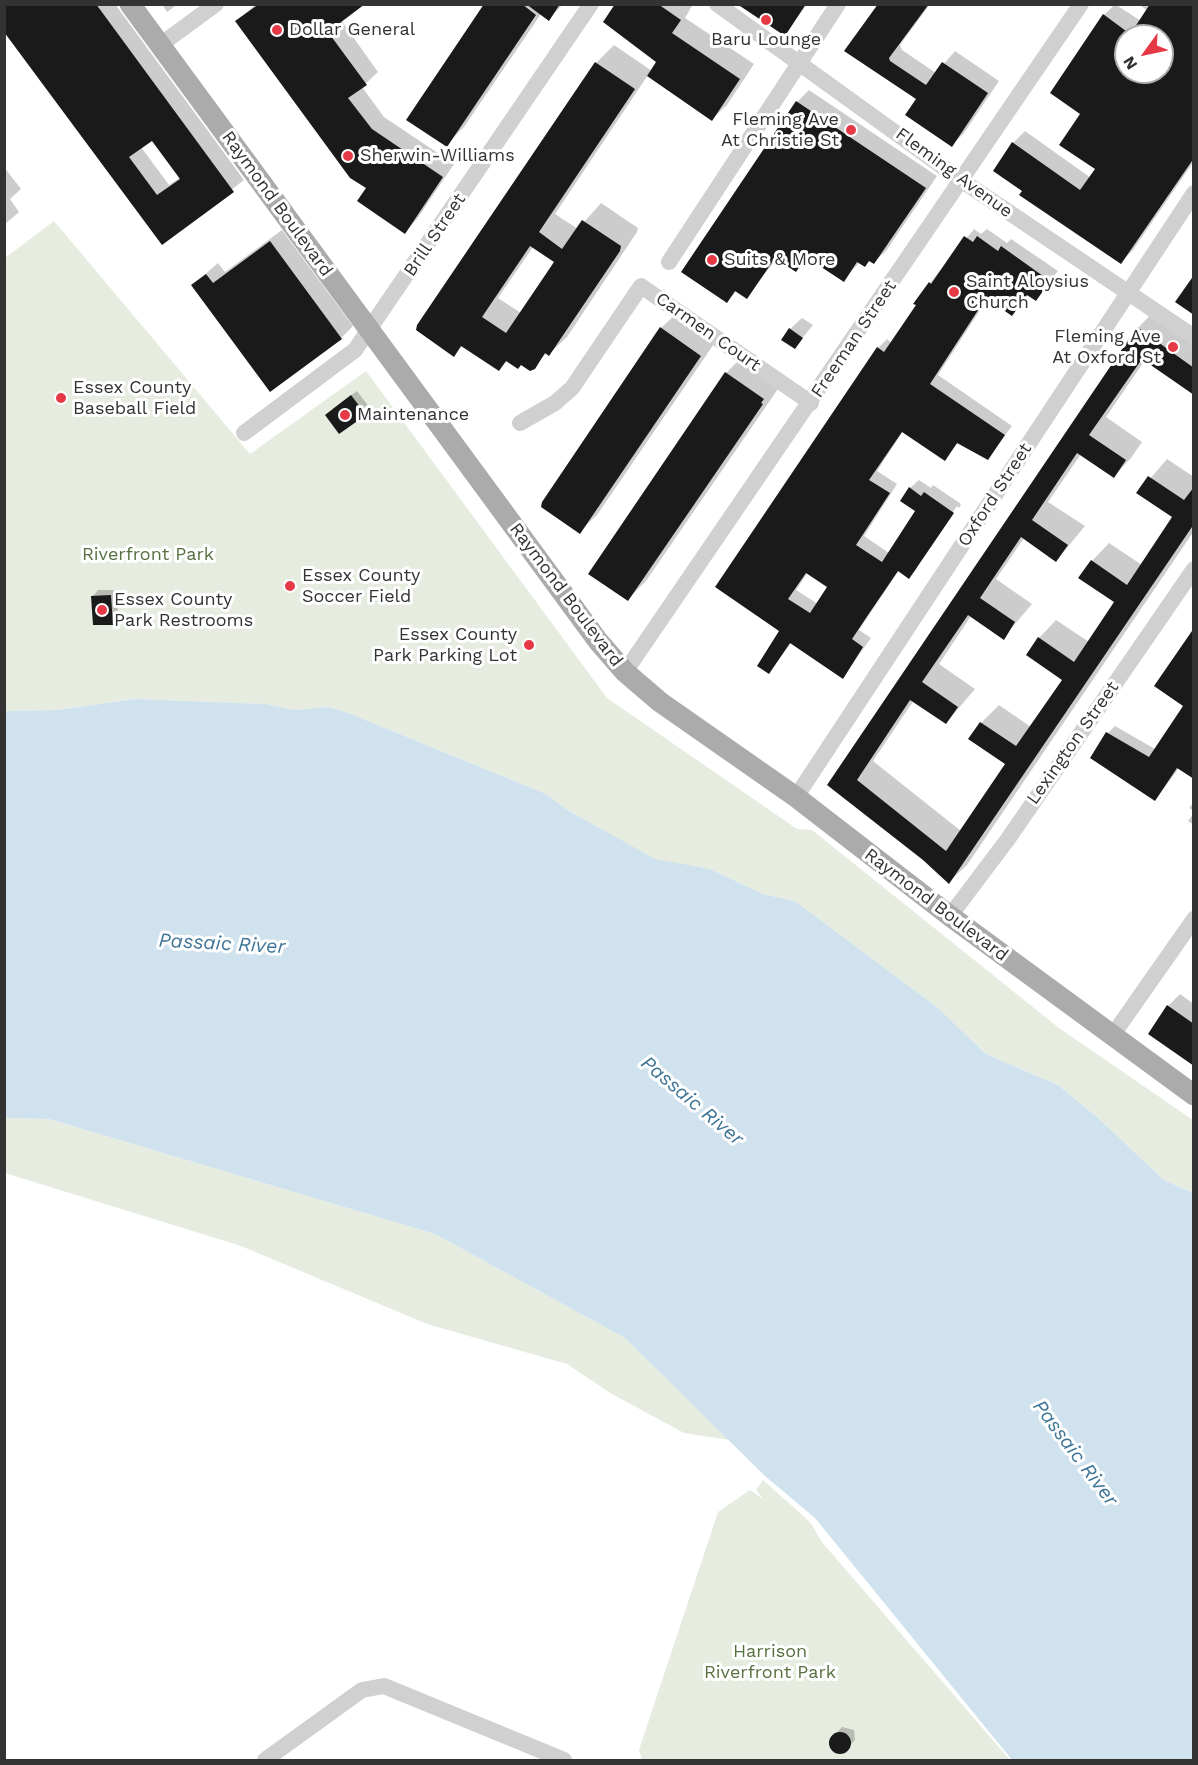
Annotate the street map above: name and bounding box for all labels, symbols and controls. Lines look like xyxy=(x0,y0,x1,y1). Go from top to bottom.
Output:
marker: Baru Lounge xyxy=(759,13,773,27)
place label: Dollar General xyxy=(289,19,415,41)
marker: Dollar General xyxy=(270,23,284,37)
north arrow xyxy=(1114,24,1174,84)
place label: Baru Lounge xyxy=(711,29,821,51)
text: N xyxy=(1119,53,1141,73)
place label: Fleming Ave At Christie St xyxy=(721,109,839,152)
marker: Fleming Ave At Christie St xyxy=(844,123,858,137)
street label: Fleming Avenue xyxy=(891,123,1017,223)
street label: Raymond Boulevard xyxy=(217,127,337,281)
place label: Sherwin-Williams xyxy=(360,145,515,167)
marker: Sherwin-Williams xyxy=(341,149,355,163)
street label: Brill Street xyxy=(399,189,471,281)
place label: Suits & More xyxy=(724,249,835,271)
marker: Suits & More xyxy=(705,253,719,267)
place label: Saint Aloysius Church xyxy=(966,271,1089,314)
street label: Freeman Street xyxy=(807,276,901,402)
marker: Saint Aloysius Church xyxy=(947,285,961,299)
street label: Carmen Court xyxy=(651,288,765,376)
place label: Fleming Ave At Oxford St xyxy=(1052,326,1161,368)
marker: Fleming Ave At Oxford St xyxy=(1166,340,1180,354)
place label: Essex County Baseball Field xyxy=(73,377,196,420)
marker: Essex County Baseball Field xyxy=(54,391,68,405)
place label: Maintenance xyxy=(357,404,469,426)
marker: Maintenance xyxy=(338,408,352,422)
street label: Oxford Street xyxy=(954,439,1036,551)
street label: Raymond Boulevard xyxy=(505,519,627,671)
park label: Riverfront Park xyxy=(82,544,214,566)
place label: Essex County Soccer Field xyxy=(302,565,420,608)
marker: Essex County Soccer Field xyxy=(283,579,297,593)
place label: Essex County Park Restrooms xyxy=(114,589,253,632)
marker: Essex County Park Restrooms xyxy=(95,603,109,617)
place label: Essex County Park Parking Lot xyxy=(373,624,517,666)
marker: Essex County Park Parking Lot xyxy=(522,638,536,652)
street label: Lexington Street xyxy=(1022,677,1124,809)
street label: Raymond Boulevard xyxy=(860,844,1012,966)
water label: Passaic River xyxy=(158,929,286,959)
water label: Passaic River xyxy=(636,1051,748,1151)
water label: Passaic River xyxy=(1027,1395,1123,1511)
park label: Harrison Riverfront Park xyxy=(704,1641,836,1684)

